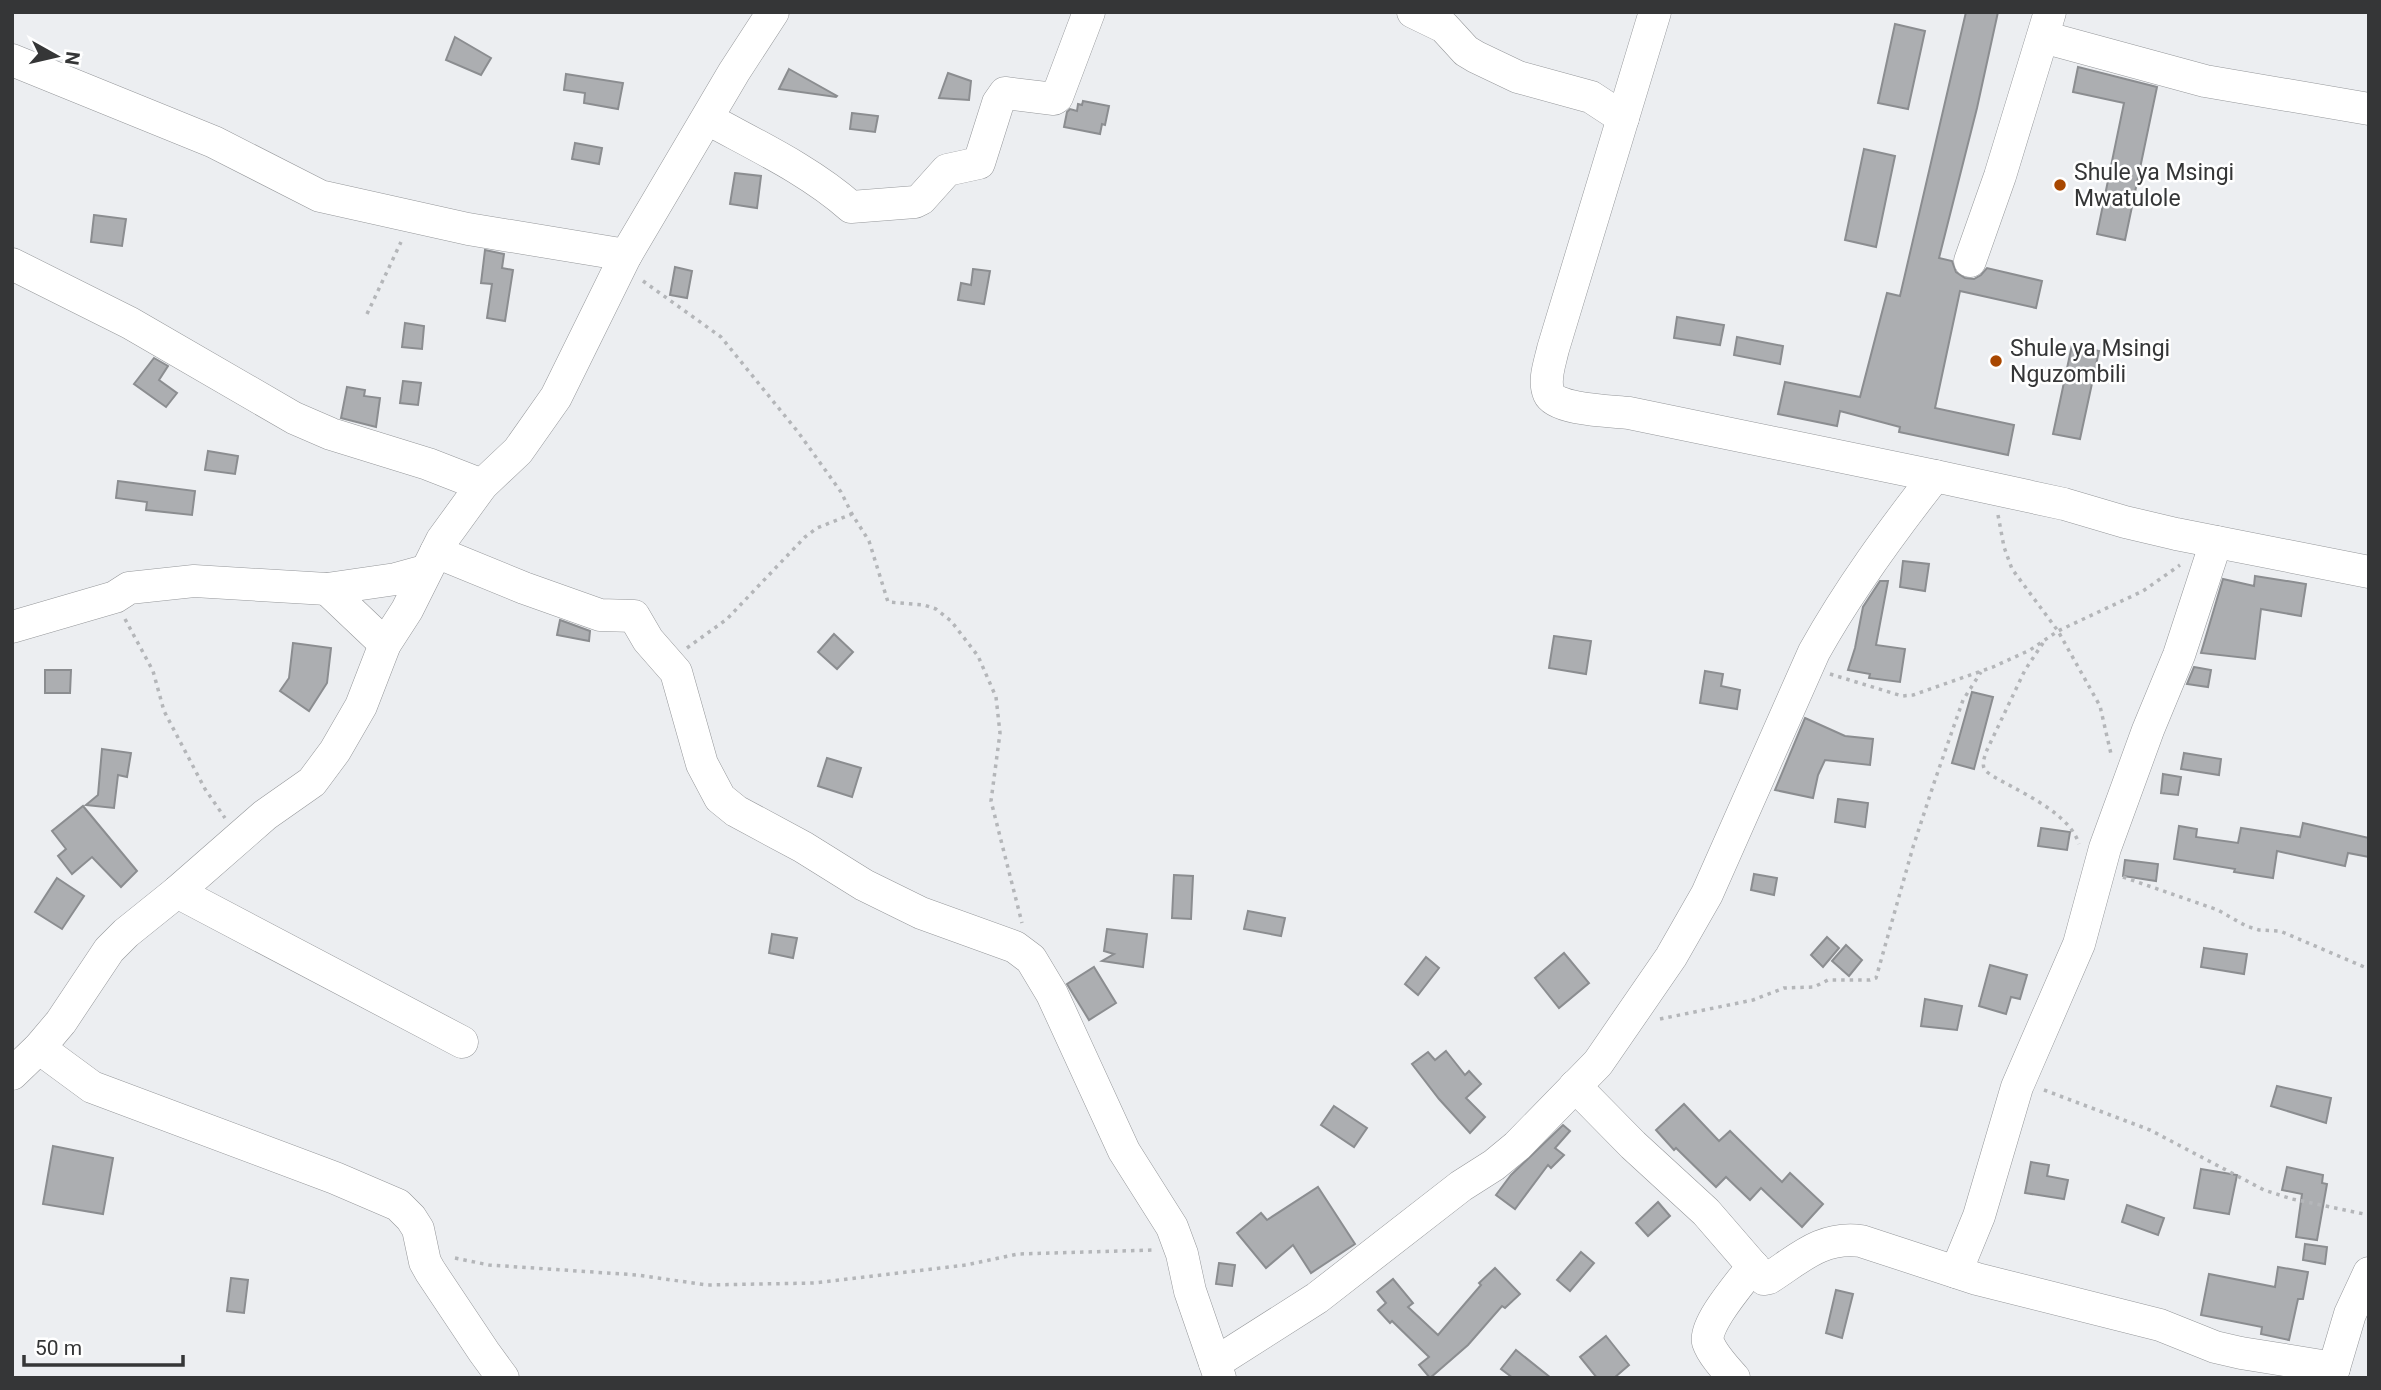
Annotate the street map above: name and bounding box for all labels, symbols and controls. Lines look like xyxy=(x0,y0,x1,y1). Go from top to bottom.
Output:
north arrow xyxy=(21,21,91,91)
text: N xyxy=(60,50,85,67)
place label: Shule ya Msingi Mwatulole xyxy=(2074,159,2234,212)
marker: Shule ya Msingi Mwatulole xyxy=(2052,177,2068,193)
place label: Shule ya Msingi Nguzombili xyxy=(2010,335,2170,388)
marker: Shule ya Msingi Nguzombili xyxy=(1988,353,2004,369)
scale bar xyxy=(24,1324,184,1368)
text: 50 m xyxy=(35,1336,82,1360)

